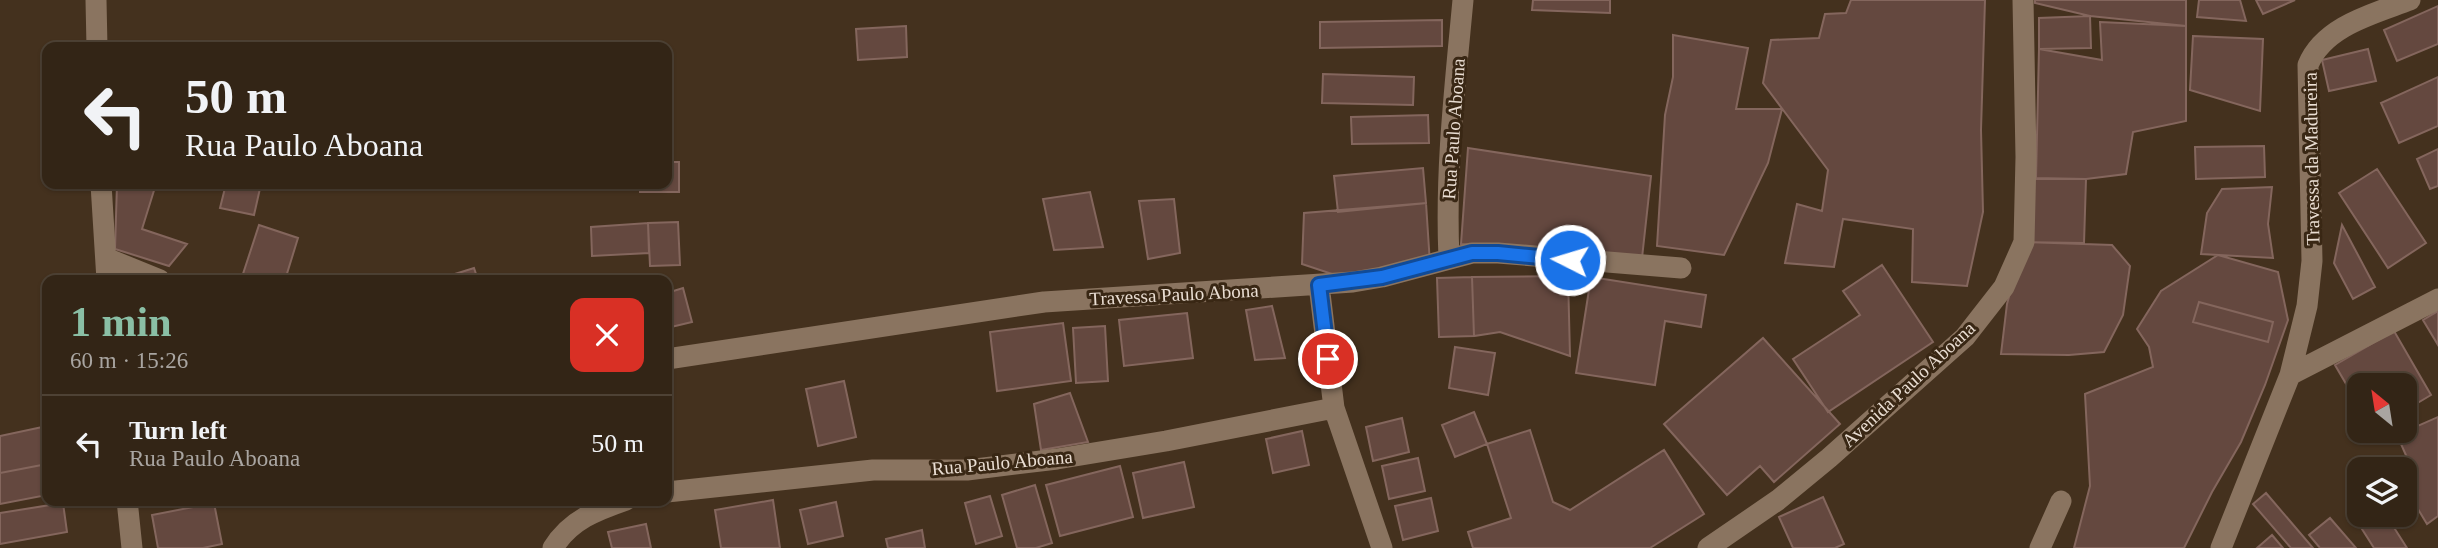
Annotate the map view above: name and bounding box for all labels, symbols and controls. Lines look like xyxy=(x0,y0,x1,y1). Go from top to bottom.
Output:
street label: Rua Paulo Aboana xyxy=(1438,57,1469,200)
text: 50 m xyxy=(185,69,287,124)
icon: left xyxy=(70,70,161,161)
street label: Travessa da Madureira xyxy=(2299,72,2324,246)
text: Rua Paulo Aboana xyxy=(185,127,423,163)
position arrow xyxy=(1533,223,1607,297)
street label: Travessa Paulo Abona xyxy=(1089,280,1260,309)
button: close xyxy=(570,298,644,372)
text: 1 min xyxy=(70,299,172,345)
street label: Avenida Paulo Aboana xyxy=(1838,317,1979,451)
pin xyxy=(1298,329,1358,389)
icon: arrive xyxy=(1309,340,1347,378)
text: 60 m · 15:26 xyxy=(70,348,188,373)
north arrow xyxy=(2347,373,2417,443)
map controls xyxy=(2347,373,2417,527)
text: Turn left xyxy=(129,416,227,445)
icon: left xyxy=(70,425,108,463)
text: 50 m xyxy=(591,429,644,458)
text: Rua Paulo Aboana xyxy=(129,446,300,471)
street label: Rua Paulo Aboana xyxy=(931,446,1074,479)
button: layers xyxy=(2347,457,2417,527)

